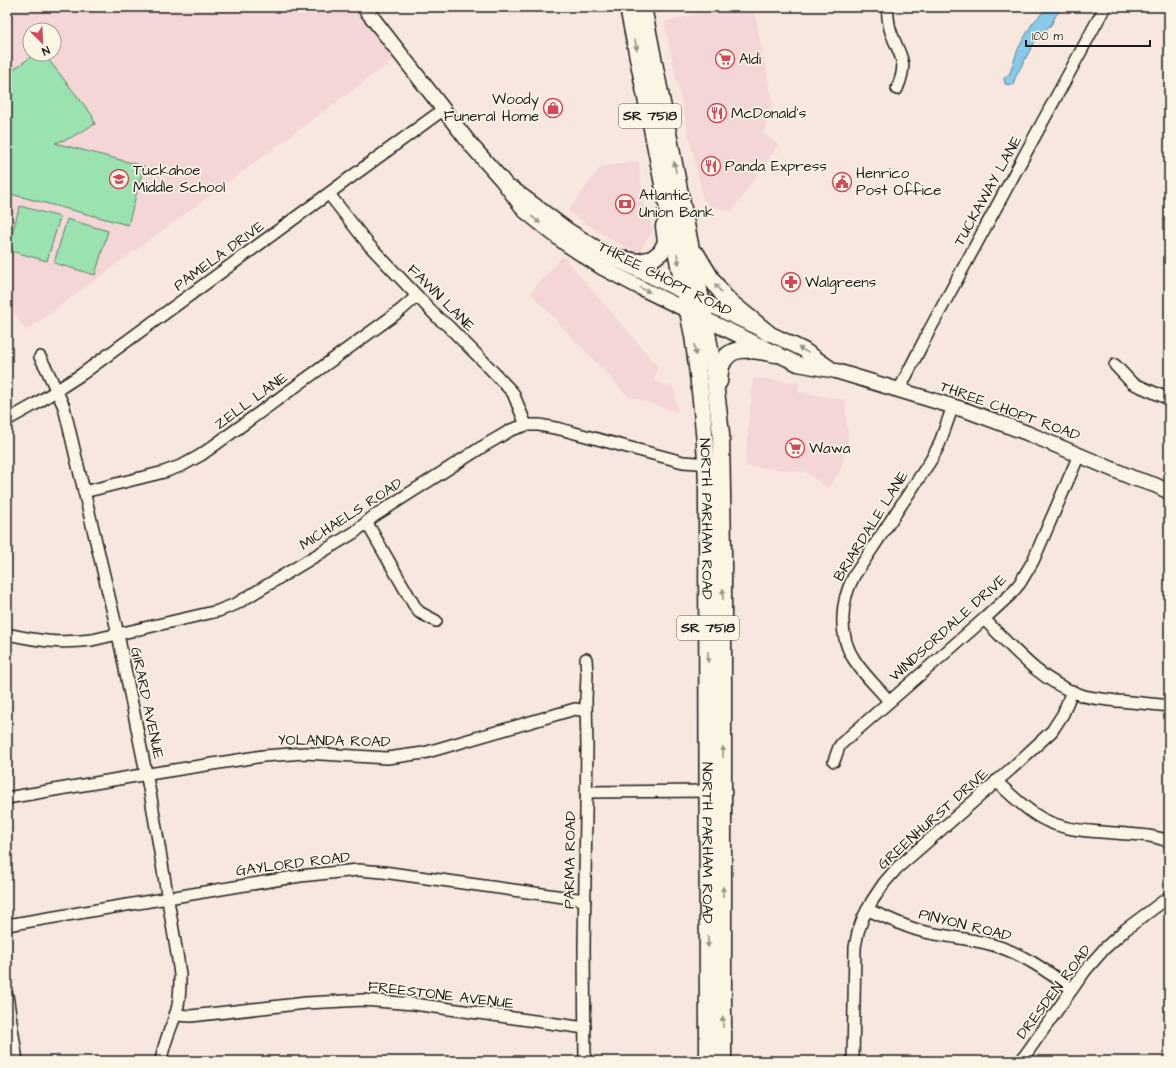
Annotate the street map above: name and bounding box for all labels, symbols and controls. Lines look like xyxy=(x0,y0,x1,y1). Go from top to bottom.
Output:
north arrow xyxy=(22,22,62,62)
scale bar xyxy=(1026,22,1150,48)
text: 100 m xyxy=(1032,28,1063,45)
one-way arrow xyxy=(633,39,639,51)
text: N xyxy=(40,42,52,59)
supermarket icon: Aldi xyxy=(714,48,736,70)
place label: Aldi xyxy=(739,49,762,70)
place label: Woody Funeral Home xyxy=(444,89,539,127)
shop icon: Woody Funeral Home xyxy=(542,97,564,119)
restaurant icon: McDonald's xyxy=(706,102,728,124)
place label: McDonald's xyxy=(731,103,807,124)
road number: SR 7518 xyxy=(619,104,681,128)
street label: TUCKAWAY LANE xyxy=(949,132,1027,250)
restaurant icon: Panda Express xyxy=(700,155,722,177)
place label: Panda Express xyxy=(725,156,827,177)
place label: Tuckahoe Middle School xyxy=(133,160,225,198)
one-way arrow xyxy=(672,160,678,173)
place label: Henrico Post Office xyxy=(856,163,941,201)
school or university icon: Tuckahoe Middle School xyxy=(108,168,130,190)
public building icon: Henrico Post Office xyxy=(831,171,853,193)
place label: Atlantic Union Bank xyxy=(639,185,714,223)
bank icon: Atlantic Union Bank xyxy=(614,193,636,215)
street label: PAMELA DRIVE xyxy=(169,216,269,296)
one-way arrow xyxy=(531,216,542,224)
street label: THREE CHOPT ROAD xyxy=(594,236,736,322)
one-way arrow xyxy=(675,253,681,265)
street label: FAWN LANE xyxy=(403,260,480,337)
pharmacy icon: Walgreens xyxy=(780,271,802,293)
place label: Walgreens xyxy=(805,272,877,294)
one-way arrow xyxy=(714,283,722,294)
one-way arrow xyxy=(640,287,651,293)
one-way arrow xyxy=(692,344,698,356)
one-way arrow xyxy=(797,347,809,353)
street label: ZELL LANE xyxy=(210,367,292,435)
street label: THREE CHOPT ROAD xyxy=(937,376,1083,446)
street label: NORTH PARHAM ROAD xyxy=(694,437,718,600)
supermarket icon: Wawa xyxy=(784,437,806,459)
place label: Wawa xyxy=(809,438,851,459)
street label: BRIARDALE LANE xyxy=(828,467,914,585)
street label: MICHAELS ROAD xyxy=(295,473,407,555)
street label: WINDSORDALE DRIVE xyxy=(885,569,1011,686)
one-way arrow xyxy=(720,587,726,600)
road number: SR 7518 xyxy=(677,616,739,640)
street label: GIRARD AVENUE xyxy=(125,645,169,761)
one-way arrow xyxy=(705,651,711,664)
street label: YOLANDA ROAD xyxy=(277,730,391,752)
one-way arrow xyxy=(720,745,726,758)
street label: NORTH PARHAM ROAD xyxy=(697,762,718,924)
street label: GREENHURST DRIVE xyxy=(873,763,993,874)
street label: PARMA ROAD xyxy=(559,811,581,909)
street label: GAYLORD ROAD xyxy=(235,847,352,881)
one-way arrow xyxy=(720,885,726,898)
street label: PINYON ROAD xyxy=(916,903,1014,947)
one-way arrow xyxy=(705,936,711,949)
street label: DRESDEN ROAD xyxy=(1012,940,1097,1043)
street label: FREESTONE AVENUE xyxy=(367,976,515,1014)
one-way arrow xyxy=(720,1015,726,1028)

